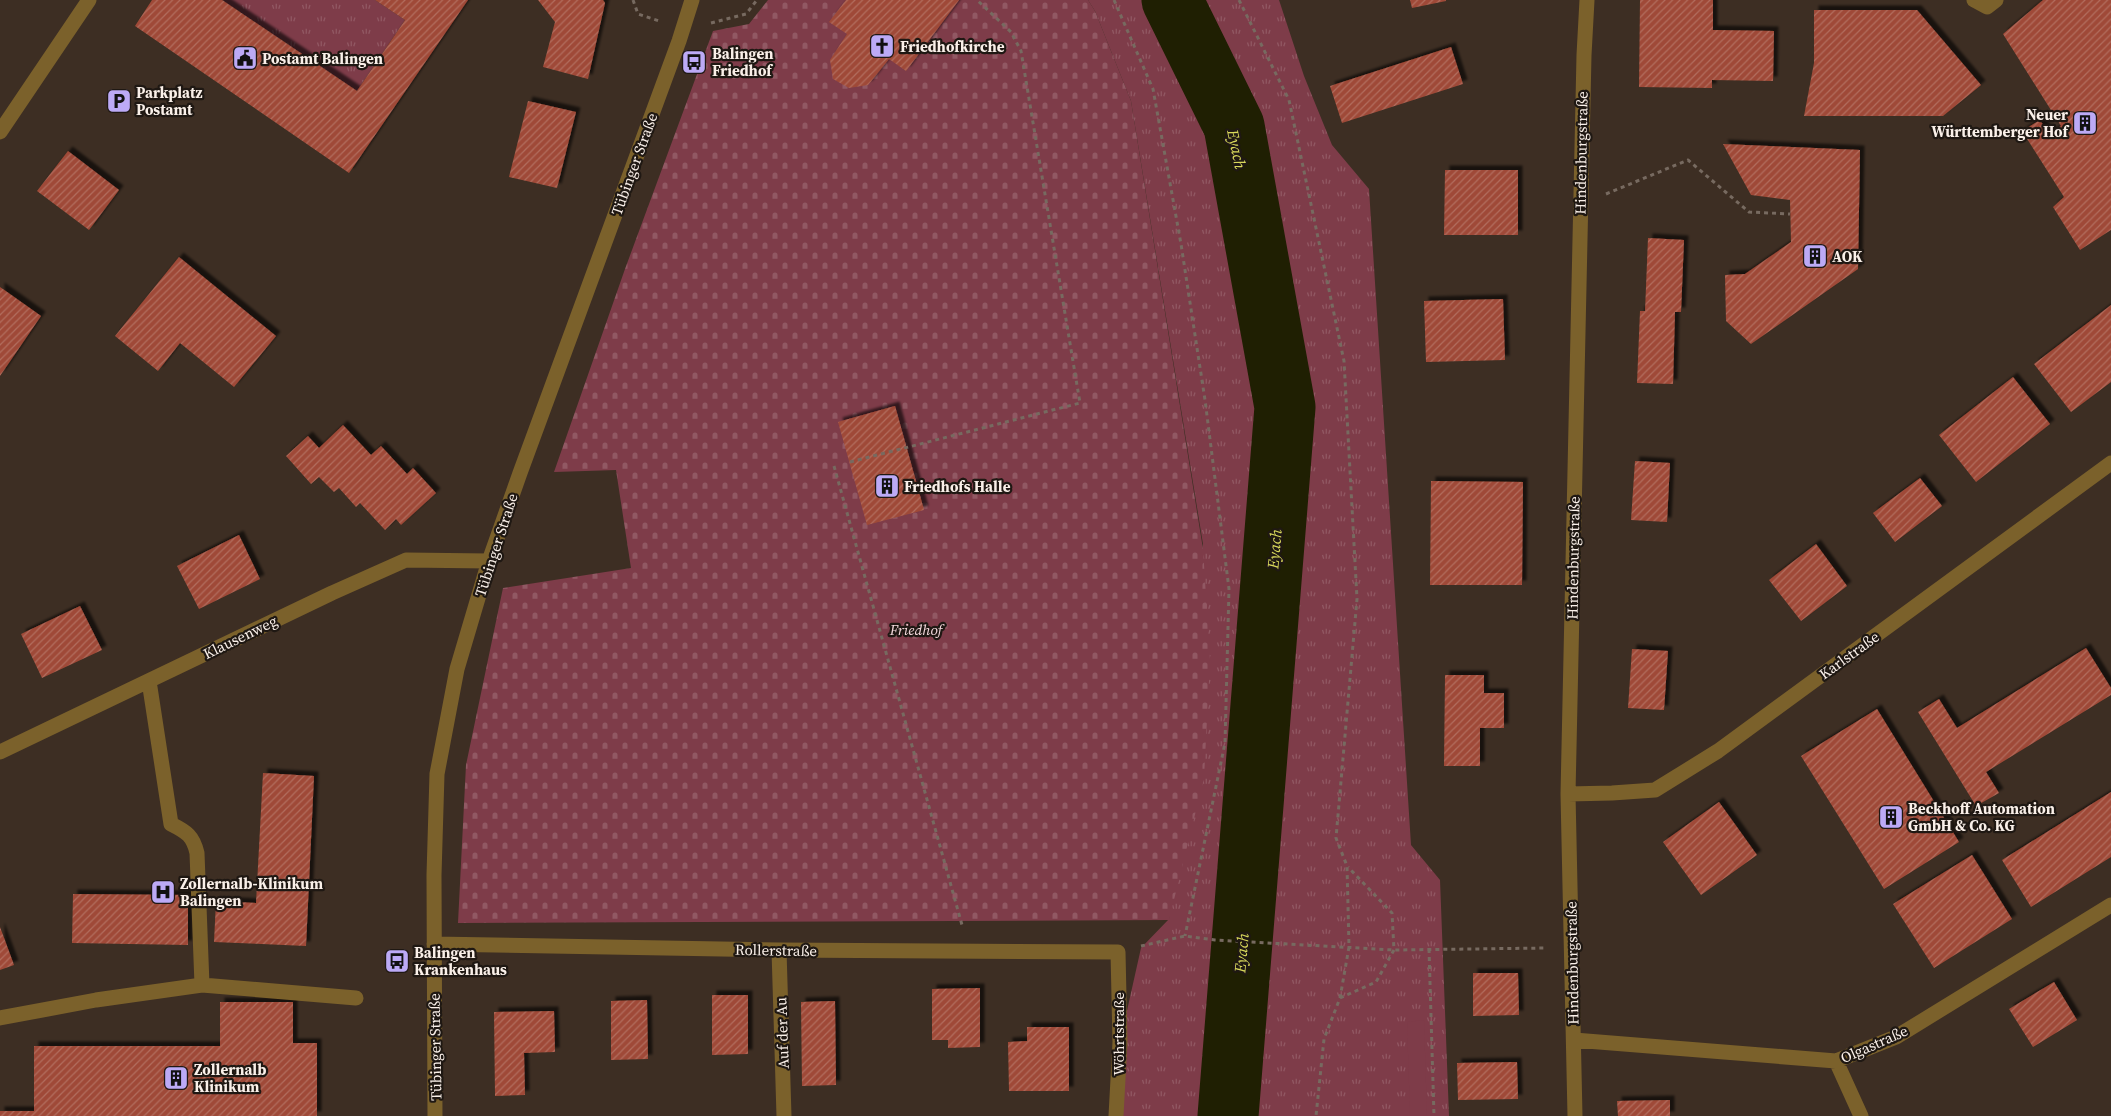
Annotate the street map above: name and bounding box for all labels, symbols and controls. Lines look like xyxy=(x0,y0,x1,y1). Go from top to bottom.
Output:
church icon: Friedhofkirche xyxy=(869,33,895,59)
place label: Friedhofkirche xyxy=(900,36,1005,57)
place label: Balingen Friedhof xyxy=(712,43,774,81)
public building icon: Postamt Balingen xyxy=(232,45,258,71)
place label: Postamt Balingen xyxy=(262,48,383,69)
bus stop icon: Balingen Friedhof xyxy=(681,49,707,75)
place label: Parkplatz Postamt xyxy=(136,82,202,120)
parking icon: Parkplatz Postamt xyxy=(106,88,132,114)
street label: Hindenburgstraße xyxy=(1569,91,1593,215)
place label: Neuer Württemberger Hof xyxy=(1931,104,2070,142)
street label: Tübinger Straße xyxy=(606,110,662,218)
building icon: Neuer Württemberger Hof xyxy=(2072,110,2098,136)
water label: Eyach xyxy=(1222,126,1252,171)
building icon: AOK xyxy=(1802,243,1828,269)
place label: AOK xyxy=(1832,246,1863,267)
building icon: Friedhofs Halle xyxy=(874,473,900,499)
place label: Friedhofs Halle xyxy=(904,476,1011,497)
street label: Tübinger Straße xyxy=(469,490,523,599)
street label: Hindenburgstraße xyxy=(1561,496,1585,620)
water label: Eyach xyxy=(1261,528,1287,571)
street label: Klausenweg xyxy=(199,610,281,664)
park label: Friedhof xyxy=(889,619,945,640)
street label: Karlstraße xyxy=(1815,626,1884,684)
place label: Beckhoff Automation GmbH & Co. KG xyxy=(1908,798,2055,836)
building icon: Beckhoff Automation GmbH & Co. KG xyxy=(1878,804,1904,830)
place label: Zollernalb-Klinikum Balingen xyxy=(180,873,323,911)
hospital icon: Zollernalb-Klinikum Balingen xyxy=(150,879,176,905)
street label: Hindenburgstraße xyxy=(1560,901,1584,1025)
water label: Eyach xyxy=(1228,932,1254,975)
street label: Rollerstraße xyxy=(735,939,818,961)
place label: Balingen Krankenhaus xyxy=(414,942,507,980)
bus stop icon: Balingen Krankenhaus xyxy=(384,948,410,974)
street label: Wöhrtstraße xyxy=(1108,992,1129,1076)
street label: Tübinger Straße xyxy=(424,993,446,1101)
street label: Auf der Au xyxy=(770,997,794,1069)
street label: Olgastraße xyxy=(1837,1020,1911,1068)
place label: Zollernalb Klinikum xyxy=(194,1059,266,1097)
building icon: Zollernalb Klinikum xyxy=(163,1065,189,1091)

